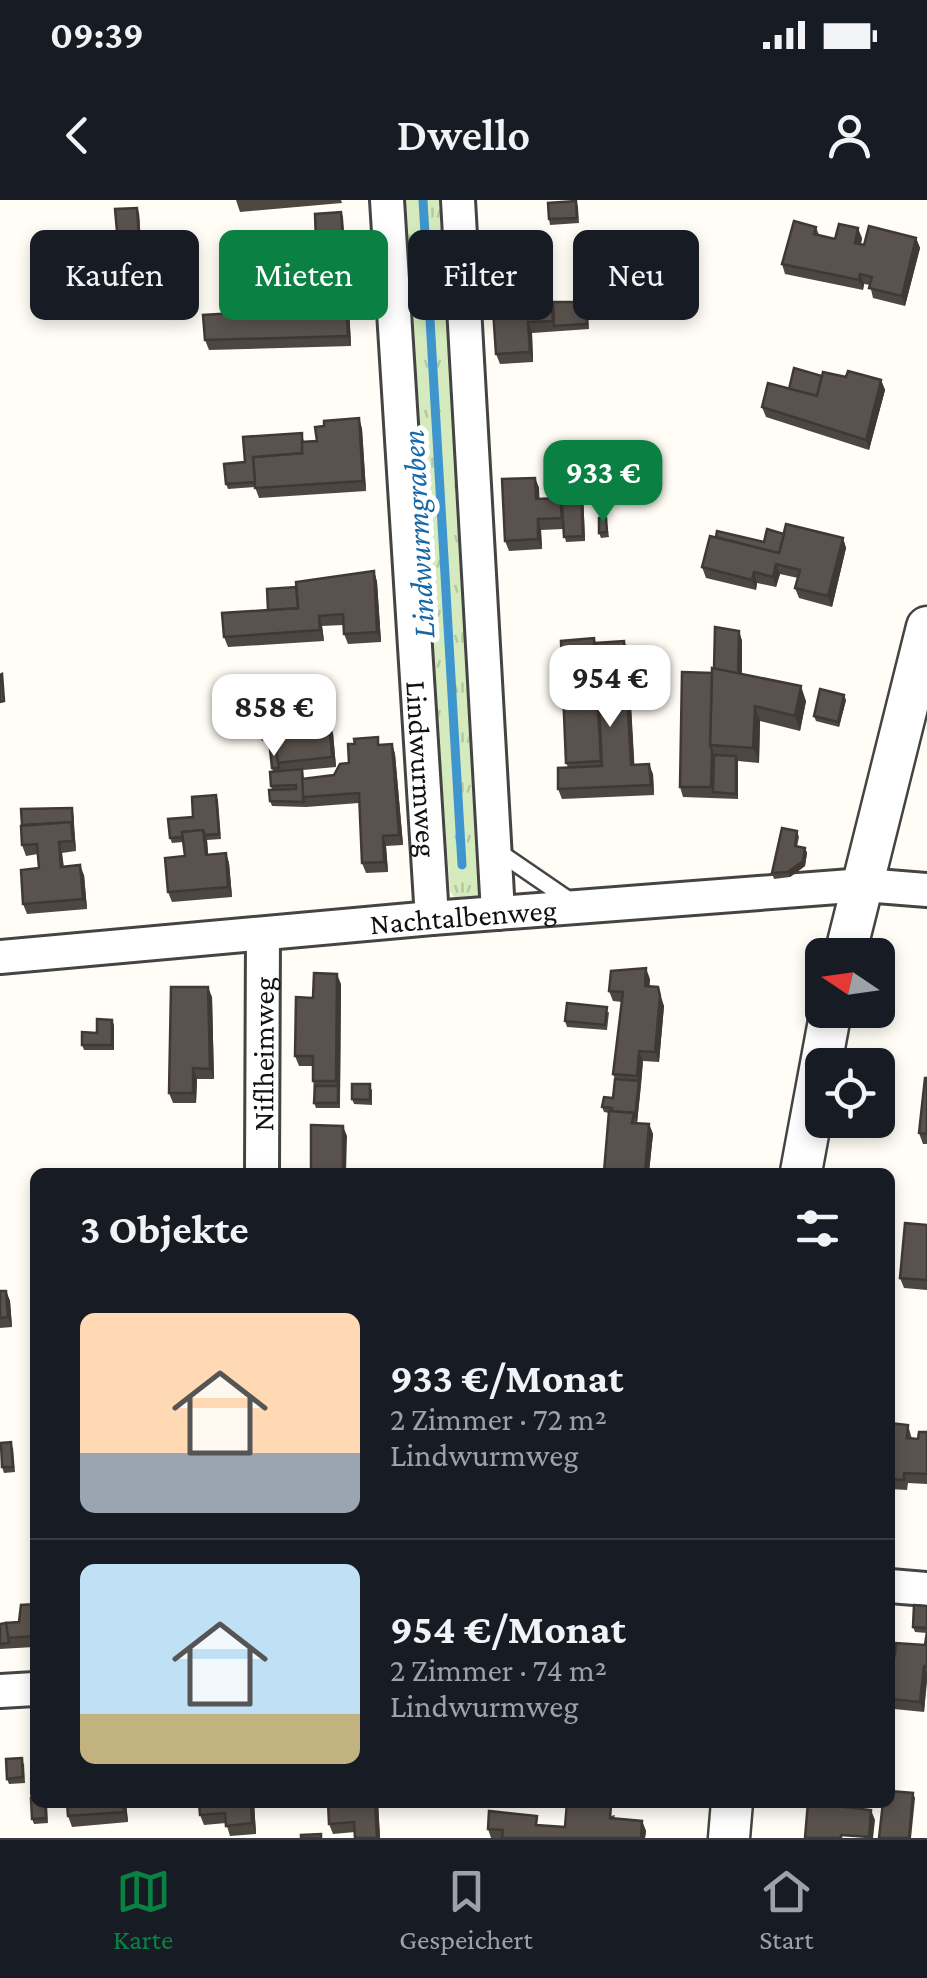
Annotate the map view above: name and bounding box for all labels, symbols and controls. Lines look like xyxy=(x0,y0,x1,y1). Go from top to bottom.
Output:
text: 09:39 xyxy=(50,14,144,56)
icon: back xyxy=(50,108,105,163)
icon: person xyxy=(822,108,877,163)
text: Dwello xyxy=(397,110,530,160)
chip: Kaufen xyxy=(30,230,199,320)
chip: Mieten xyxy=(219,230,388,320)
chip: Filter xyxy=(408,230,553,320)
chip: Neu xyxy=(573,230,699,320)
water label: Lindwurmgraben xyxy=(395,429,441,639)
pin: 933 € xyxy=(533,440,673,525)
text: 933 € xyxy=(565,454,641,490)
pin: 954 € xyxy=(540,645,680,730)
text: 954 € xyxy=(571,659,649,695)
pin: 858 € xyxy=(204,674,344,759)
street label: Lindwurmweg xyxy=(401,680,445,858)
text: 858 € xyxy=(234,688,314,724)
street label: Nachtalbenweg xyxy=(368,892,558,940)
north arrow xyxy=(805,938,895,1028)
map controls xyxy=(805,938,895,1138)
street label: Niflheimweg xyxy=(246,977,280,1131)
button: locate xyxy=(805,1048,895,1138)
icon: filters xyxy=(790,1201,845,1256)
text: 3 Objekte xyxy=(80,1205,249,1252)
icon: home xyxy=(160,1353,280,1473)
text: 933 €/Monat xyxy=(390,1354,623,1401)
text: 2 Zimmer · 72 m² xyxy=(390,1401,607,1437)
text: Lindwurmweg xyxy=(390,1437,579,1473)
icon: home xyxy=(160,1604,280,1724)
text: 954 €/Monat xyxy=(390,1605,626,1652)
text: 2 Zimmer · 74 m² xyxy=(390,1652,607,1688)
text: Lindwurmweg xyxy=(390,1688,579,1724)
tab: Karte xyxy=(113,1864,173,1955)
tab: Gespeichert xyxy=(399,1864,533,1955)
tab: Start xyxy=(759,1864,814,1955)

